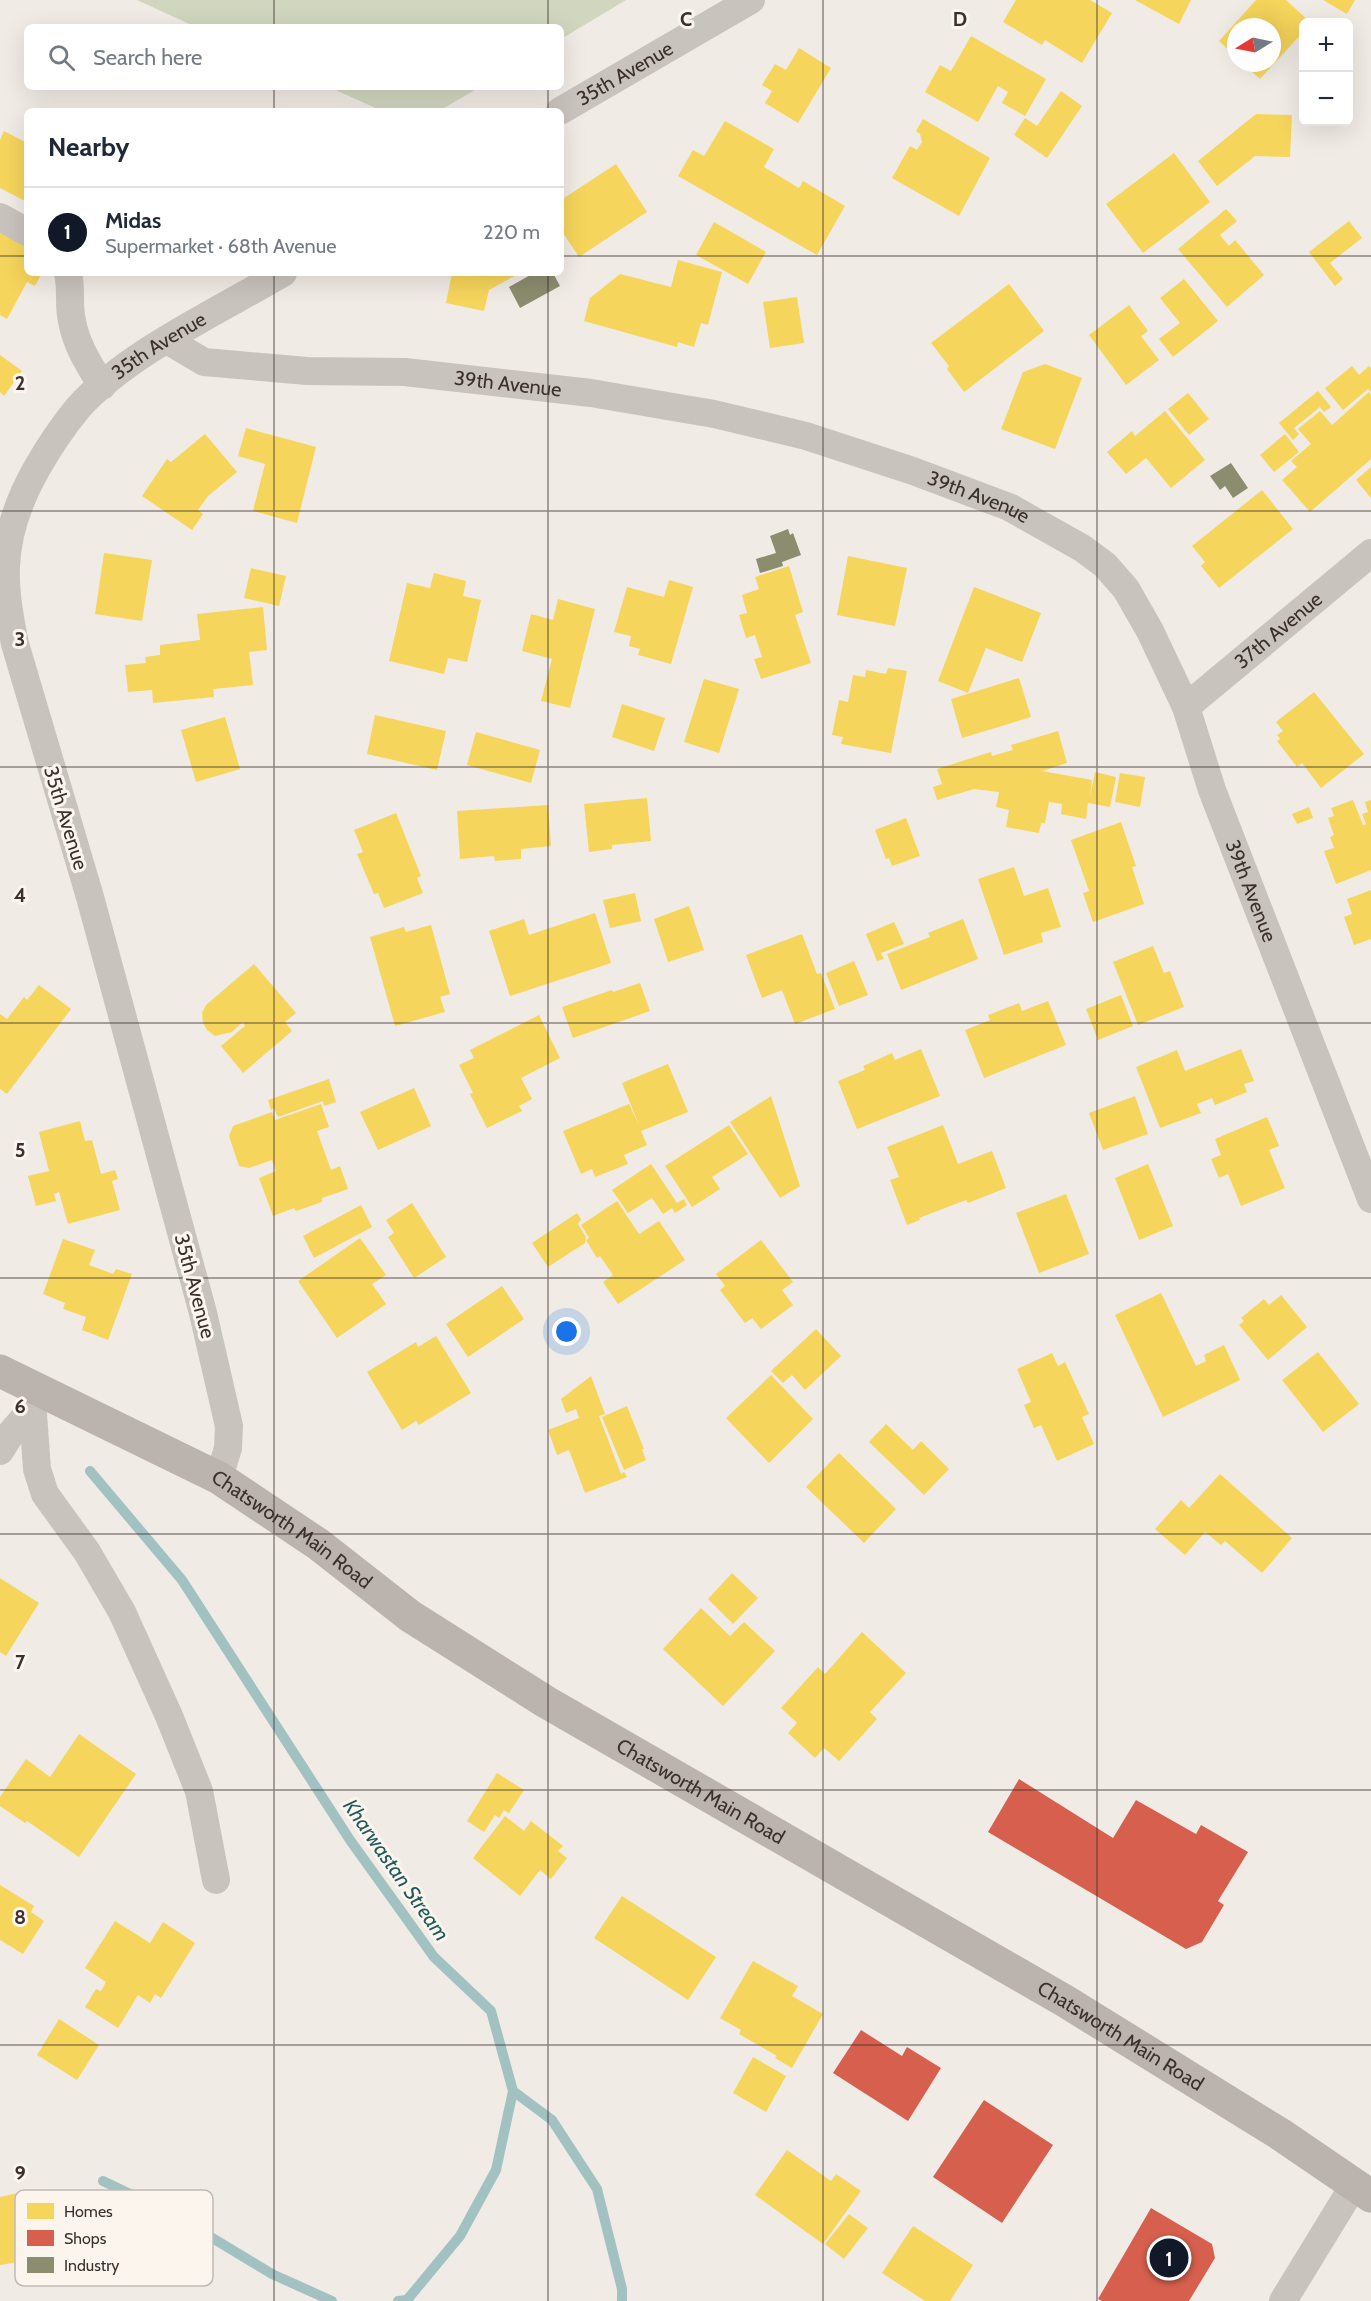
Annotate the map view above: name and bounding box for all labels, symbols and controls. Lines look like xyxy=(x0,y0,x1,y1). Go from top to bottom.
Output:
text: C xyxy=(680,7,692,31)
text: D xyxy=(953,7,967,31)
north arrow xyxy=(1227,18,1281,72)
map controls xyxy=(1299,18,1353,126)
button: + xyxy=(1299,18,1353,72)
search box xyxy=(24,24,564,90)
street label: 35th Avenue xyxy=(572,36,677,111)
icon: search xyxy=(45,41,78,74)
text: Search here xyxy=(93,44,202,71)
button: − xyxy=(1299,72,1353,126)
text: Nearby xyxy=(48,131,129,163)
text: Midas xyxy=(105,207,161,234)
text: 1 xyxy=(64,220,71,244)
text: 220 m xyxy=(483,220,540,244)
text: Supermarket · 68th Avenue xyxy=(105,234,336,258)
street label: 35th Avenue xyxy=(107,307,210,384)
street label: 39th Avenue xyxy=(453,366,563,402)
text: 2 xyxy=(15,371,25,395)
street label: 39th Avenue xyxy=(924,466,1034,528)
street label: 37th Avenue xyxy=(1230,587,1327,674)
text: 3 xyxy=(15,627,25,651)
street label: 35th Avenue xyxy=(39,763,93,873)
street label: 39th Avenue xyxy=(1221,836,1282,945)
text: 4 xyxy=(14,883,26,907)
text: 5 xyxy=(15,1138,25,1162)
street label: 35th Avenue xyxy=(170,1231,220,1341)
your location xyxy=(552,1317,581,1346)
text: 6 xyxy=(14,1394,26,1418)
street label: Chatsworth Main Road xyxy=(207,1465,377,1594)
text: 7 xyxy=(15,1650,26,1674)
street label: Chatsworth Main Road xyxy=(612,1733,789,1849)
water label: Kharwastan Stream xyxy=(338,1794,455,1946)
text: 8 xyxy=(14,1905,26,1929)
street label: Chatsworth Main Road xyxy=(1033,1976,1208,2096)
text: 9 xyxy=(14,2161,26,2185)
legend xyxy=(15,2190,213,2286)
text: Homes xyxy=(64,2202,113,2221)
text: Shops xyxy=(64,2229,107,2248)
pin: 1 xyxy=(1150,2236,1188,2280)
text: Industry xyxy=(64,2256,119,2275)

